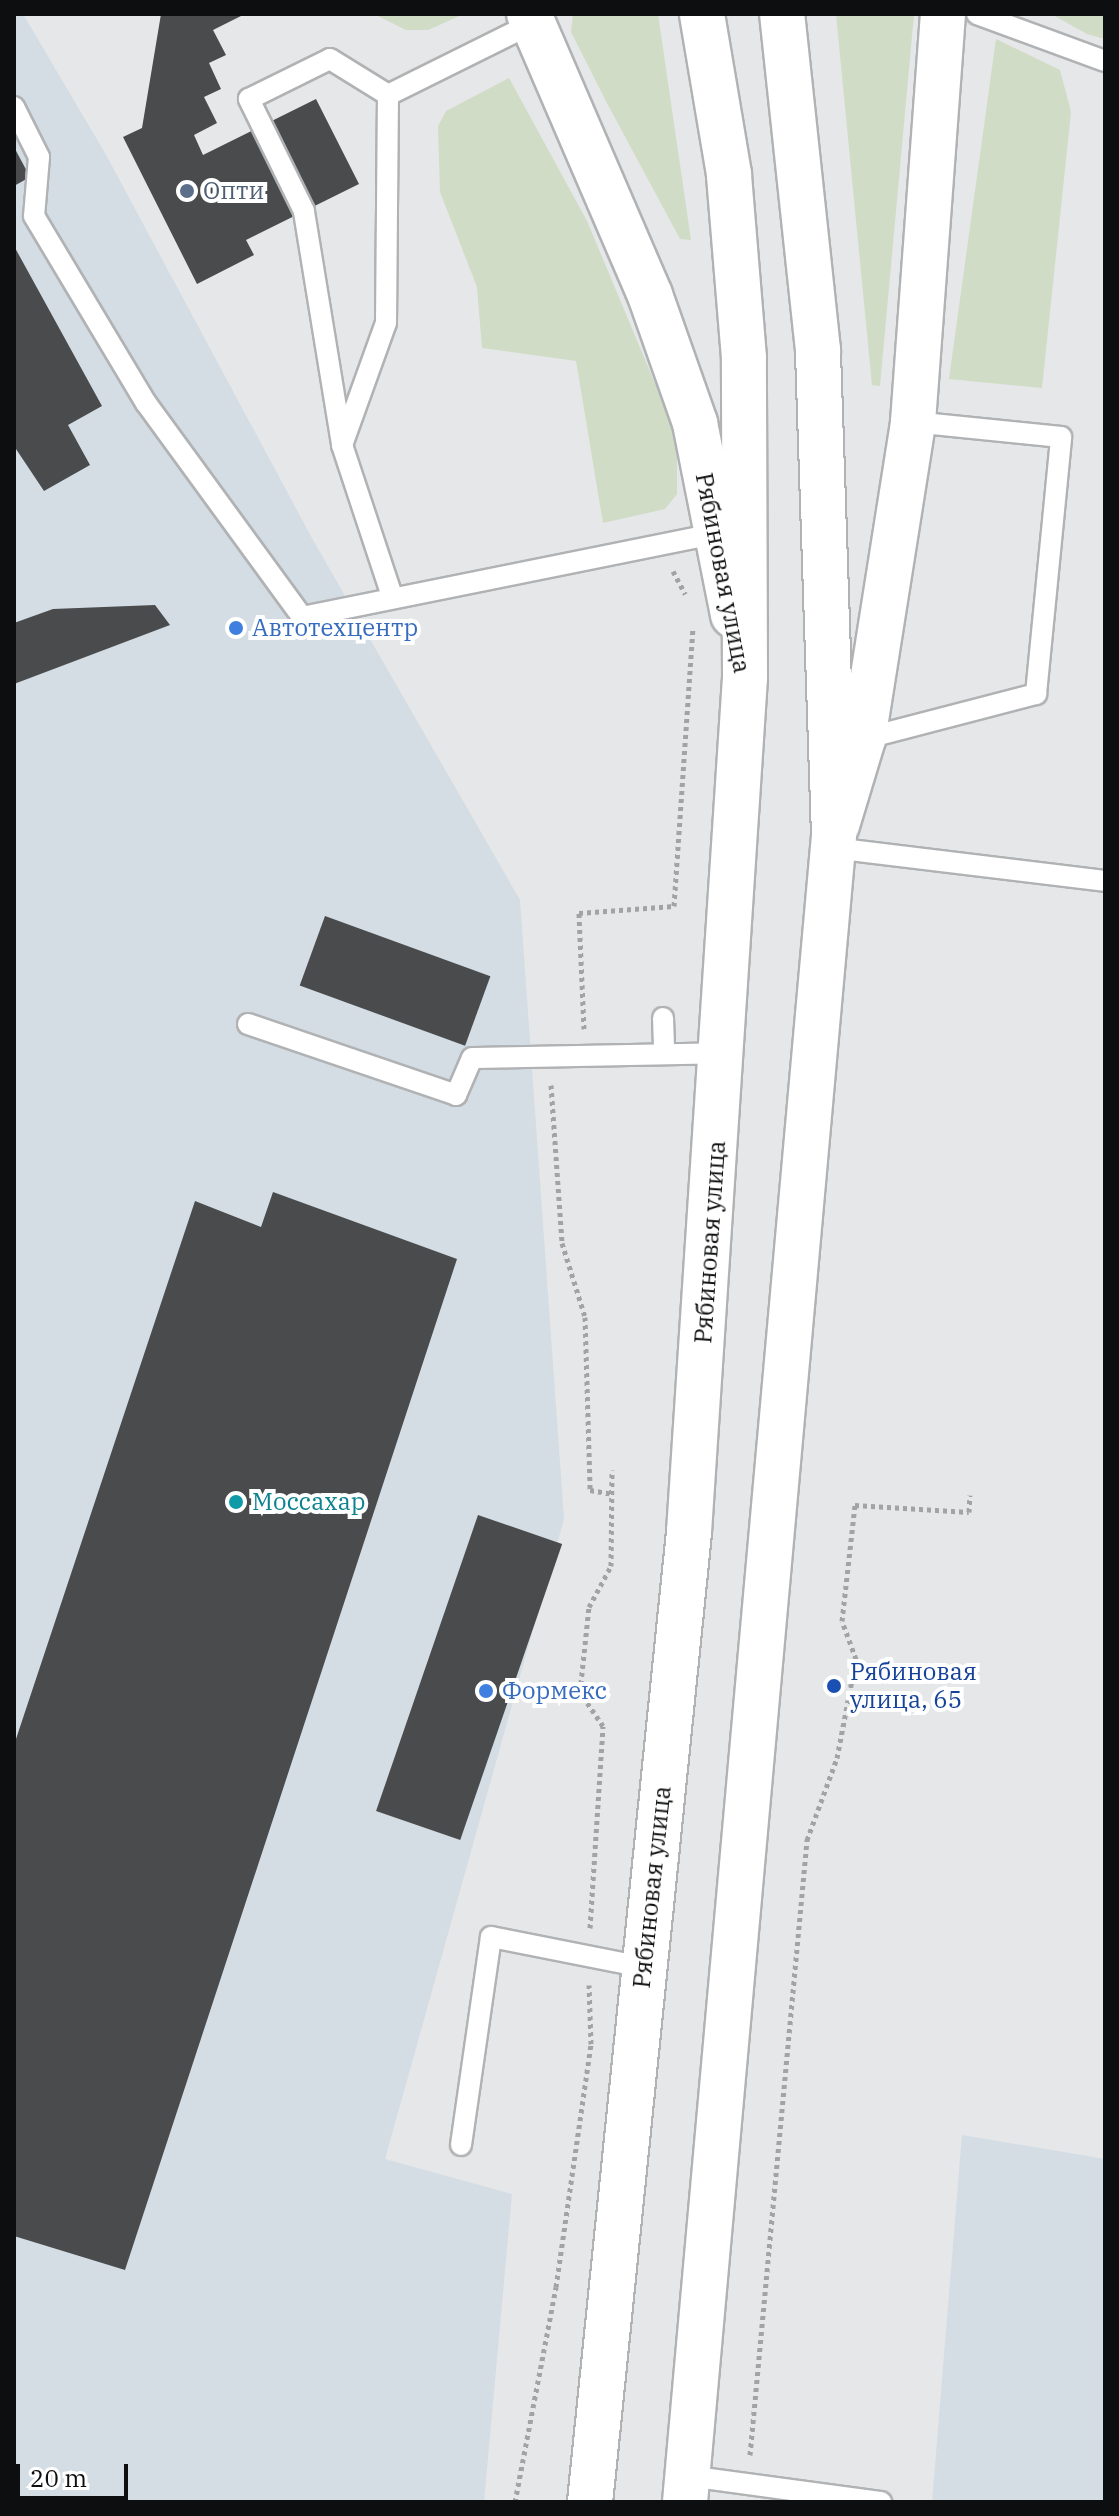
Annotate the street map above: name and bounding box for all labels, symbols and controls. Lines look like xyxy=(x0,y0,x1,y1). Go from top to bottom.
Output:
place label: Опти xyxy=(203,177,264,205)
marker: Опти xyxy=(178,182,196,200)
street label: Рябиновая улица xyxy=(689,470,757,676)
place label: Автотехцентр xyxy=(252,614,418,642)
marker: Автотехцентр xyxy=(227,619,245,637)
street label: Рябиновая улица xyxy=(689,1140,731,1344)
place label: Моссахар xyxy=(252,1488,366,1516)
marker: Моссахар xyxy=(227,1493,245,1511)
place label: Рябиновая улица, 65 xyxy=(850,1658,977,1714)
place label: Формекс xyxy=(502,1677,607,1705)
marker: Рябиновая улица, 65 xyxy=(825,1677,843,1695)
marker: Формекс xyxy=(477,1682,495,1700)
street label: Рябиновая улица xyxy=(627,1784,677,1990)
scale bar xyxy=(20,2448,132,2498)
text: 20 m xyxy=(30,2462,87,2494)

